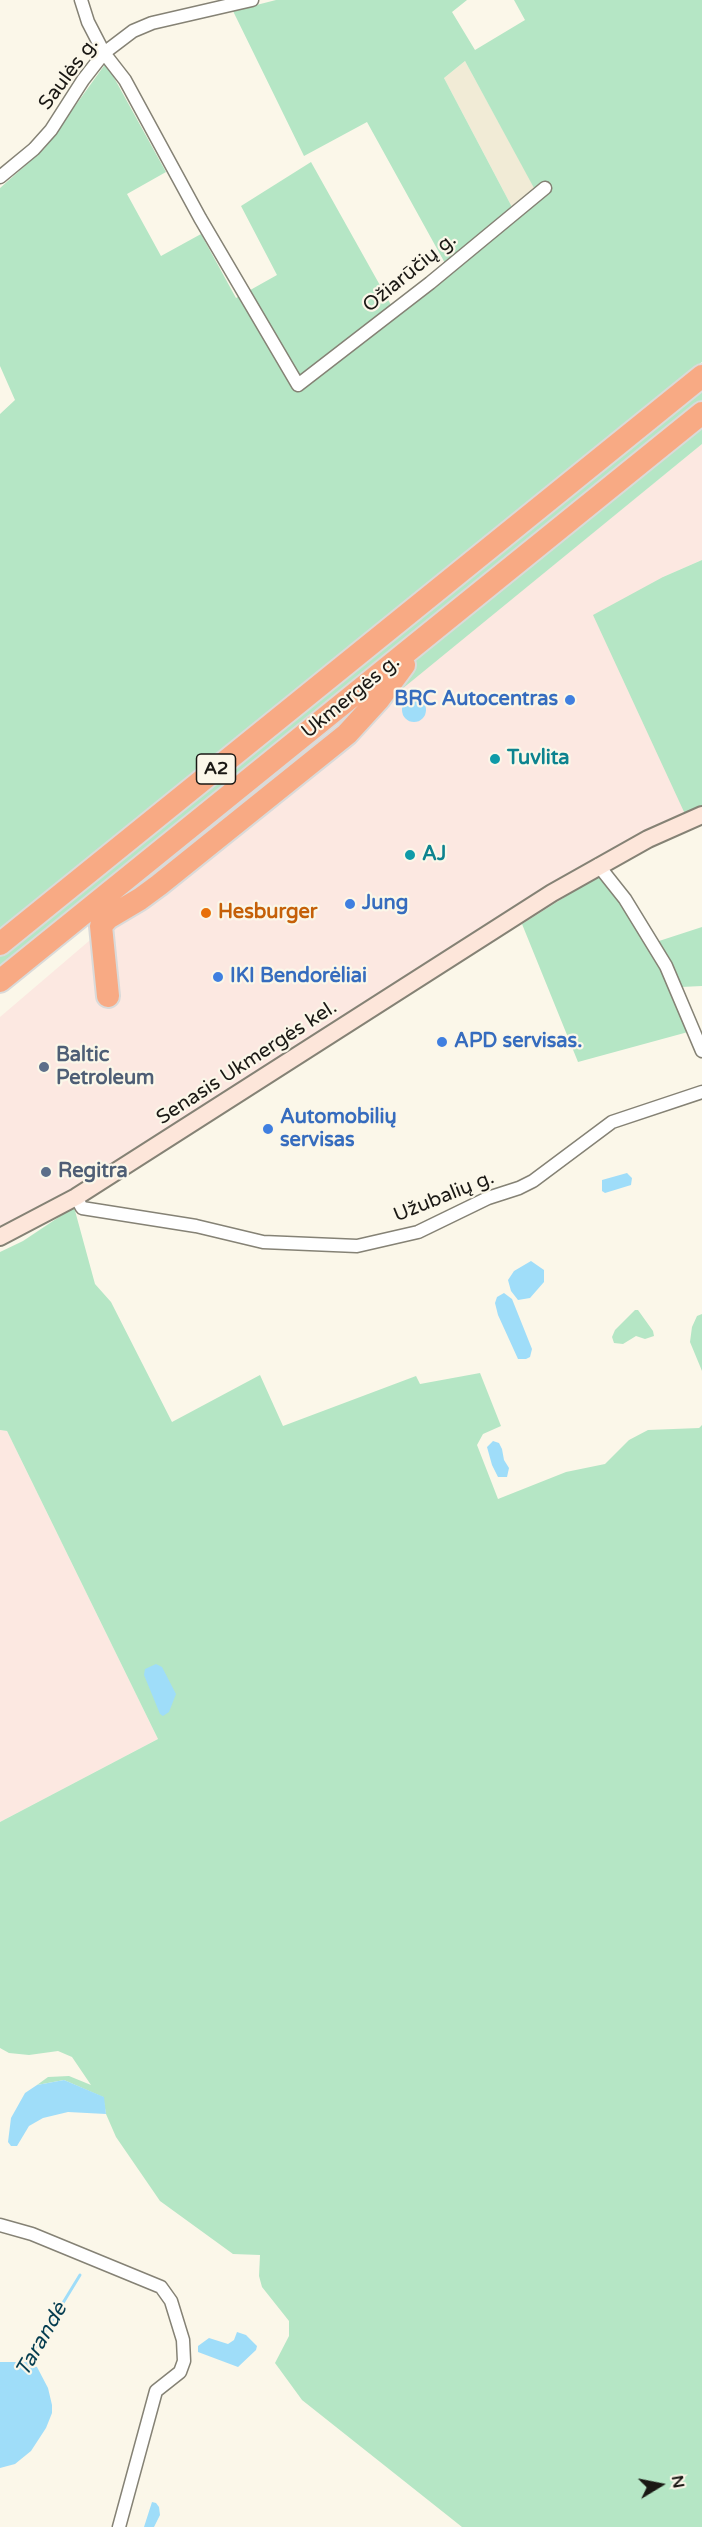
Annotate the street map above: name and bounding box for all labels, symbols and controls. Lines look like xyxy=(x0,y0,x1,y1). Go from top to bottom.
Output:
street label: Saulės g. xyxy=(34,33,104,115)
street label: Ožiarūčių g. xyxy=(359,228,461,318)
street label: Ukmergės g. xyxy=(297,650,405,744)
place label: BRC Autocentras xyxy=(394,688,558,712)
marker: BRC Autocentras xyxy=(563,693,577,707)
place label: Tuvlita xyxy=(507,747,570,771)
marker: Tuvlita xyxy=(488,752,502,766)
road number: A2 xyxy=(196,754,236,784)
place label: AJ xyxy=(422,843,446,867)
marker: AJ xyxy=(403,848,417,862)
place label: Jung xyxy=(362,892,408,916)
marker: Jung xyxy=(343,897,357,911)
place label: Hesburger xyxy=(218,901,317,925)
marker: Hesburger xyxy=(199,906,213,920)
place label: IKI Bendorėliai xyxy=(230,965,367,989)
marker: IKI Bendorėliai xyxy=(211,970,225,984)
street label: Senasis Ukmergės kel. xyxy=(152,996,342,1130)
place label: APD servisas. xyxy=(454,1030,582,1054)
marker: APD servisas. xyxy=(435,1035,449,1049)
place label: Baltic Petroleum xyxy=(56,1044,154,1091)
marker: Baltic Petroleum xyxy=(37,1060,51,1074)
place label: Automobilių servisas xyxy=(280,1106,397,1153)
marker: Automobilių servisas xyxy=(261,1122,275,1136)
place label: Regitra xyxy=(58,1160,128,1184)
marker: Regitra xyxy=(39,1165,53,1179)
street label: Užubalių g. xyxy=(390,1166,498,1228)
water label: Tarandė xyxy=(11,2299,73,2381)
north arrow xyxy=(630,2455,690,2515)
text: N xyxy=(667,2474,689,2490)

